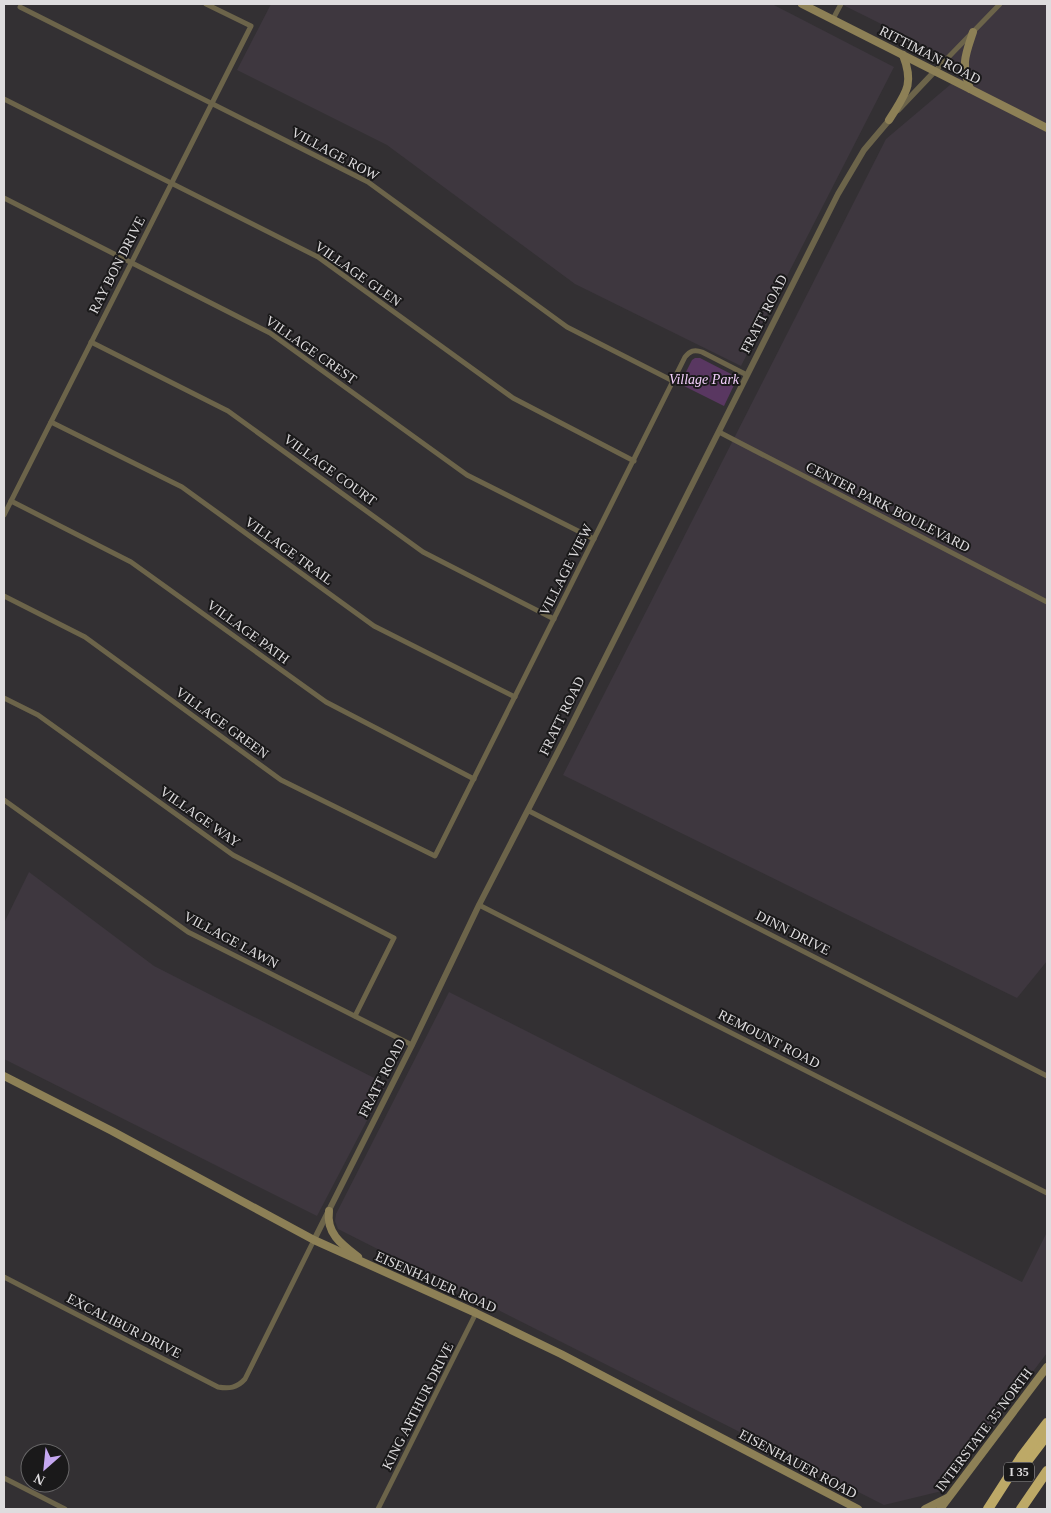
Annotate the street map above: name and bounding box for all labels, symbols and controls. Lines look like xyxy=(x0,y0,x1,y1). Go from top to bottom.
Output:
street label: RITTIMAN ROAD xyxy=(877,23,983,87)
street label: VILLAGE ROW xyxy=(289,125,382,184)
street label: RAY BON DRIVE xyxy=(86,214,148,316)
street label: VILLAGE GLEN xyxy=(312,239,404,309)
street label: FRATT ROAD xyxy=(738,272,790,356)
street label: VILLAGE CREST xyxy=(263,313,360,387)
park label: Village Park xyxy=(669,372,740,387)
street label: VILLAGE COURT xyxy=(281,431,380,509)
street label: CENTER PARK BOULEVARD xyxy=(803,459,973,555)
street label: VILLAGE TRAIL xyxy=(242,514,336,588)
street label: VILLAGE VIEW xyxy=(537,521,596,618)
street label: VILLAGE PATH xyxy=(204,597,292,667)
street label: FRATT ROAD xyxy=(536,674,588,758)
street label: VILLAGE GREEN xyxy=(173,684,271,762)
street label: VILLAGE WAY xyxy=(157,784,243,850)
street label: DINN DRIVE xyxy=(753,908,833,958)
street label: VILLAGE LAWN xyxy=(181,909,281,971)
street label: REMOUNT ROAD xyxy=(716,1007,822,1071)
street label: FRATT ROAD xyxy=(356,1036,408,1120)
street label: EISENHAUER ROAD xyxy=(373,1248,499,1316)
street label: EXCALIBUR DRIVE xyxy=(64,1291,184,1361)
street label: KING ARTHUR DRIVE xyxy=(379,1340,457,1472)
street label: INTERSTATE 35 NORTH xyxy=(933,1365,1035,1495)
street label: EISENHAUER ROAD xyxy=(737,1427,859,1501)
north arrow xyxy=(20,1443,70,1493)
road number: I 35 xyxy=(1004,1462,1034,1481)
text: N xyxy=(31,1470,47,1488)

